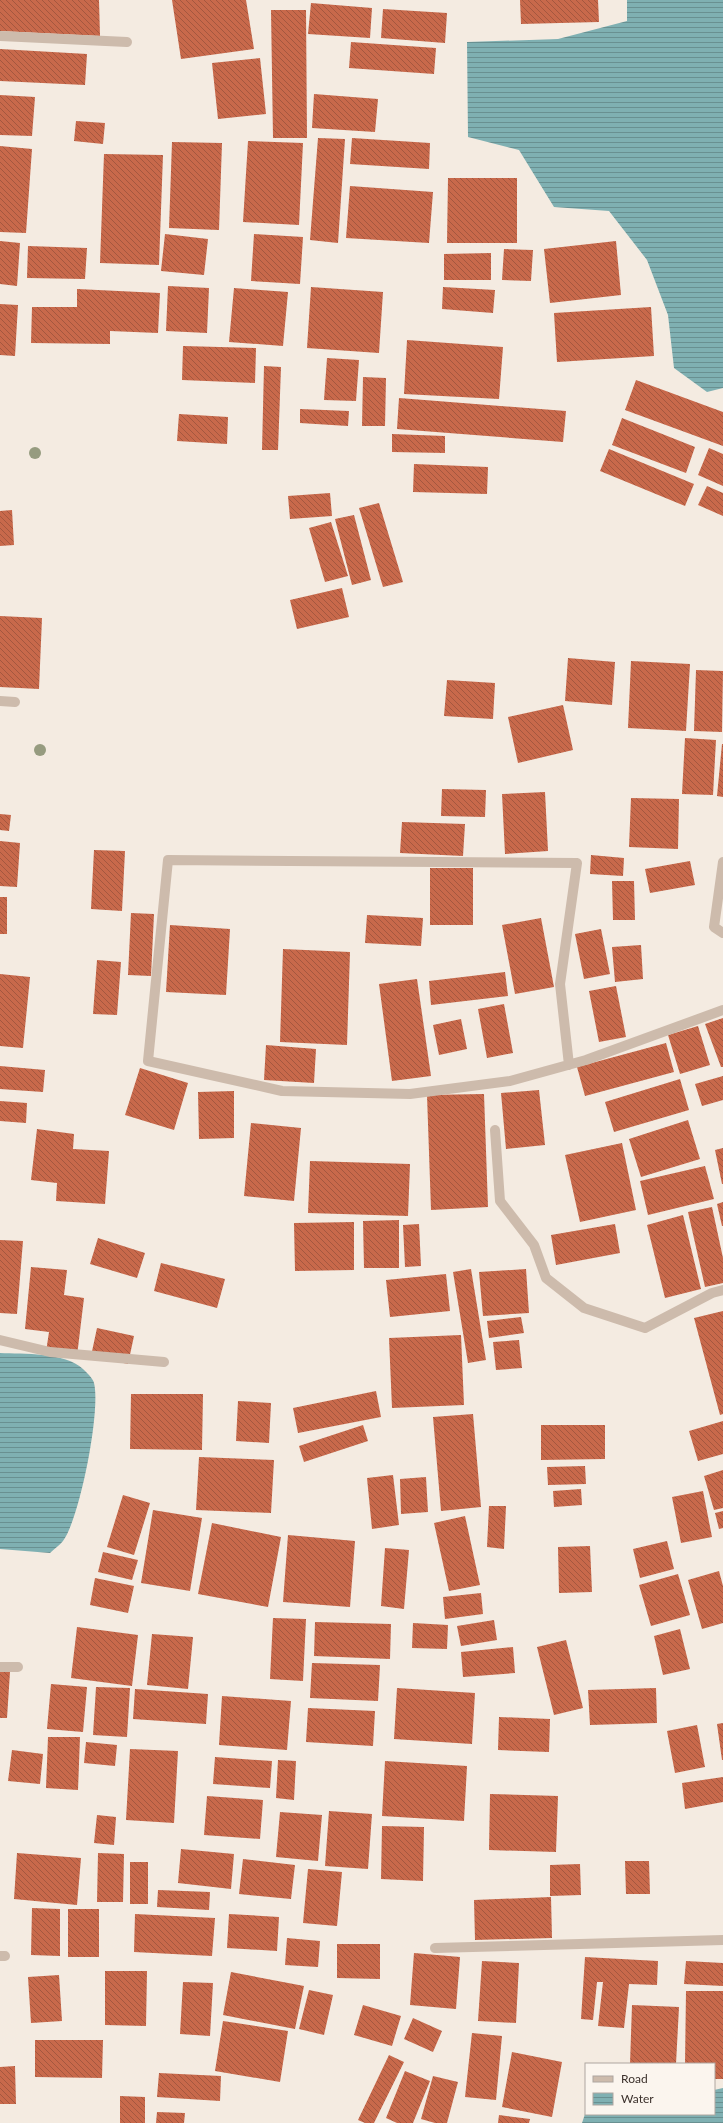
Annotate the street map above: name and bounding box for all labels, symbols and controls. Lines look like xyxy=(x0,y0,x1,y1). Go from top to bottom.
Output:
legend xyxy=(585,2063,715,2115)
text: Road xyxy=(621,2071,648,2086)
text: Water xyxy=(621,2091,654,2106)

